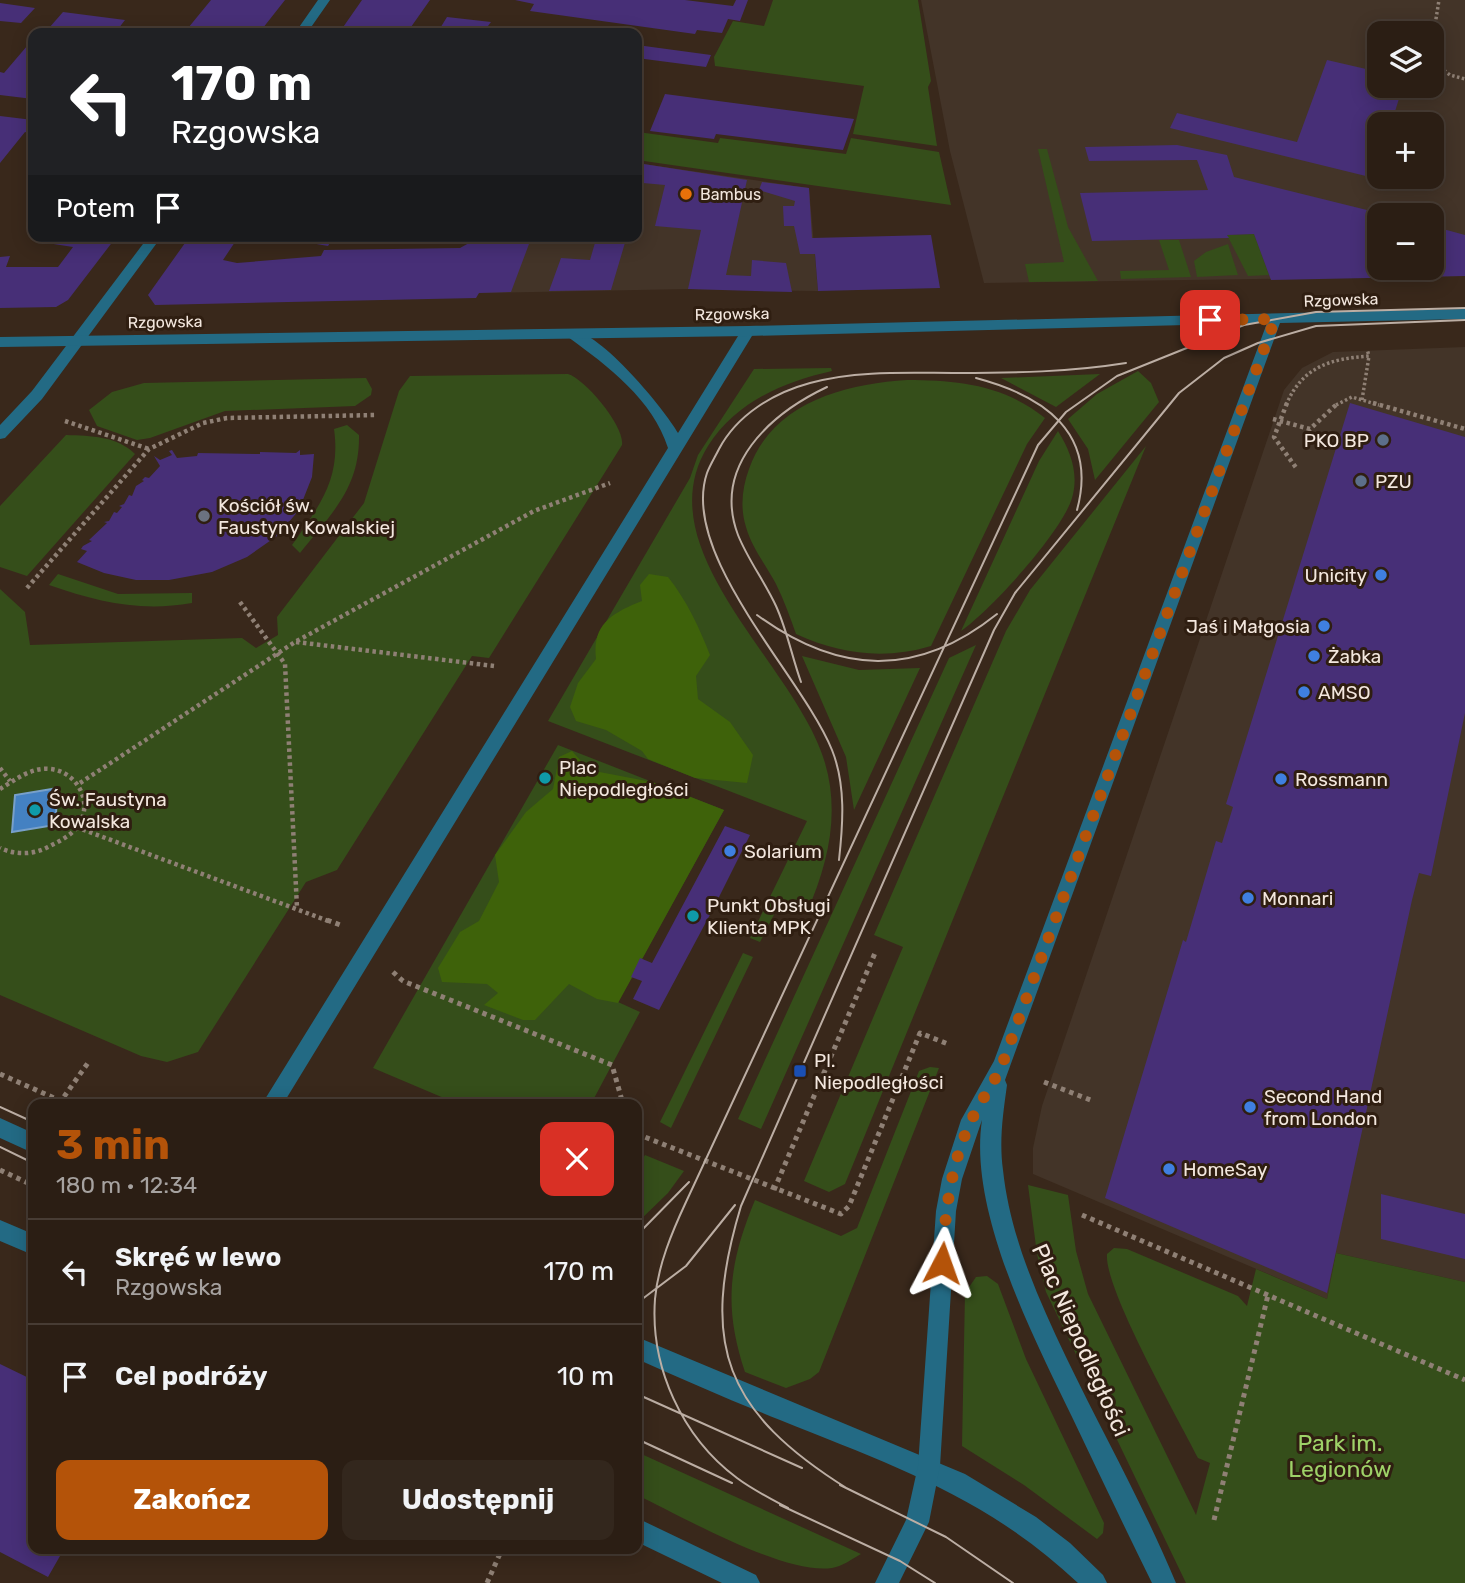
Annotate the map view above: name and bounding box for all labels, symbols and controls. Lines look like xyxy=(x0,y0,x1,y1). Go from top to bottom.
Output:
map controls xyxy=(1367,21,1444,280)
button: layers xyxy=(1367,21,1444,98)
text: 170 m xyxy=(171,54,312,112)
icon: left xyxy=(56,56,147,147)
button: + xyxy=(1367,112,1444,189)
text: Rzgowska xyxy=(171,113,321,151)
place label: Bambus xyxy=(700,185,761,204)
marker: Bambus xyxy=(678,186,694,202)
icon: arrive xyxy=(149,189,187,227)
text: Potem xyxy=(56,193,135,224)
button: − xyxy=(1367,203,1444,280)
street label: Rzgowska xyxy=(1303,289,1379,311)
pin xyxy=(1180,290,1240,350)
icon: arrive xyxy=(1191,301,1229,339)
street label: Rzgowska xyxy=(694,304,770,324)
street label: Rzgowska xyxy=(127,312,203,332)
place label: PKO BP xyxy=(1304,429,1369,452)
marker: PKO BP xyxy=(1375,432,1391,448)
place label: PZU xyxy=(1375,470,1412,493)
marker: PZU xyxy=(1353,473,1369,489)
place label: Kościół św. Faustyny Kowalskiej xyxy=(218,494,395,539)
marker: Kościół św. Faustyny Kowalskiej xyxy=(196,508,212,524)
place label: Unicity xyxy=(1305,564,1367,587)
marker: Unicity xyxy=(1373,567,1389,583)
place label: Jaś i Małgosia xyxy=(1186,615,1310,638)
marker: Jaś i Małgosia xyxy=(1316,618,1332,634)
place label: Żabka xyxy=(1328,645,1381,668)
marker: Żabka xyxy=(1306,648,1322,664)
place label: AMSO xyxy=(1318,681,1371,704)
marker: AMSO xyxy=(1296,684,1312,700)
place label: Plac Niepodległości xyxy=(559,756,689,801)
place label: Rossmann xyxy=(1295,768,1388,791)
marker: Plac Niepodległości xyxy=(537,770,553,786)
marker: Rossmann xyxy=(1273,771,1289,787)
place label: Św. Faustyna Kowalska xyxy=(49,788,167,833)
marker: Św. Faustyna Kowalska xyxy=(27,802,43,818)
place label: Solarium xyxy=(744,840,822,863)
marker: Solarium xyxy=(722,843,738,859)
place label: Monnari xyxy=(1262,887,1333,910)
marker: Monnari xyxy=(1240,890,1256,906)
place label: Punkt Obsługi Klienta MPK xyxy=(707,894,831,939)
marker: Punkt Obsługi Klienta MPK xyxy=(685,908,701,924)
place label: Pl. Niepodległości xyxy=(814,1049,944,1094)
marker: Pl. Niepodległości xyxy=(792,1063,808,1079)
place label: Second Hand from London xyxy=(1264,1085,1382,1130)
marker: Second Hand from London xyxy=(1242,1099,1258,1115)
text: 3 min xyxy=(56,1120,170,1170)
button: close xyxy=(540,1122,614,1196)
place label: HomeSay xyxy=(1183,1158,1268,1181)
marker: HomeSay xyxy=(1161,1161,1177,1177)
text: 180 m · 12:34 xyxy=(56,1171,197,1199)
position arrow xyxy=(905,1226,979,1300)
street label: Plac Niepodległości xyxy=(1026,1239,1136,1441)
text: Skręć w lewo xyxy=(115,1242,281,1273)
icon: left xyxy=(56,1253,94,1291)
text: 170 m xyxy=(544,1256,614,1287)
text: Rzgowska xyxy=(115,1273,222,1301)
icon: arrive xyxy=(56,1358,94,1396)
text: Cel podróży xyxy=(115,1361,268,1392)
text: 10 m xyxy=(557,1361,614,1392)
park label: Park im. Legionów xyxy=(1288,1429,1392,1483)
button: Zakończ xyxy=(56,1460,328,1540)
button: Udostępnij xyxy=(342,1460,614,1540)

